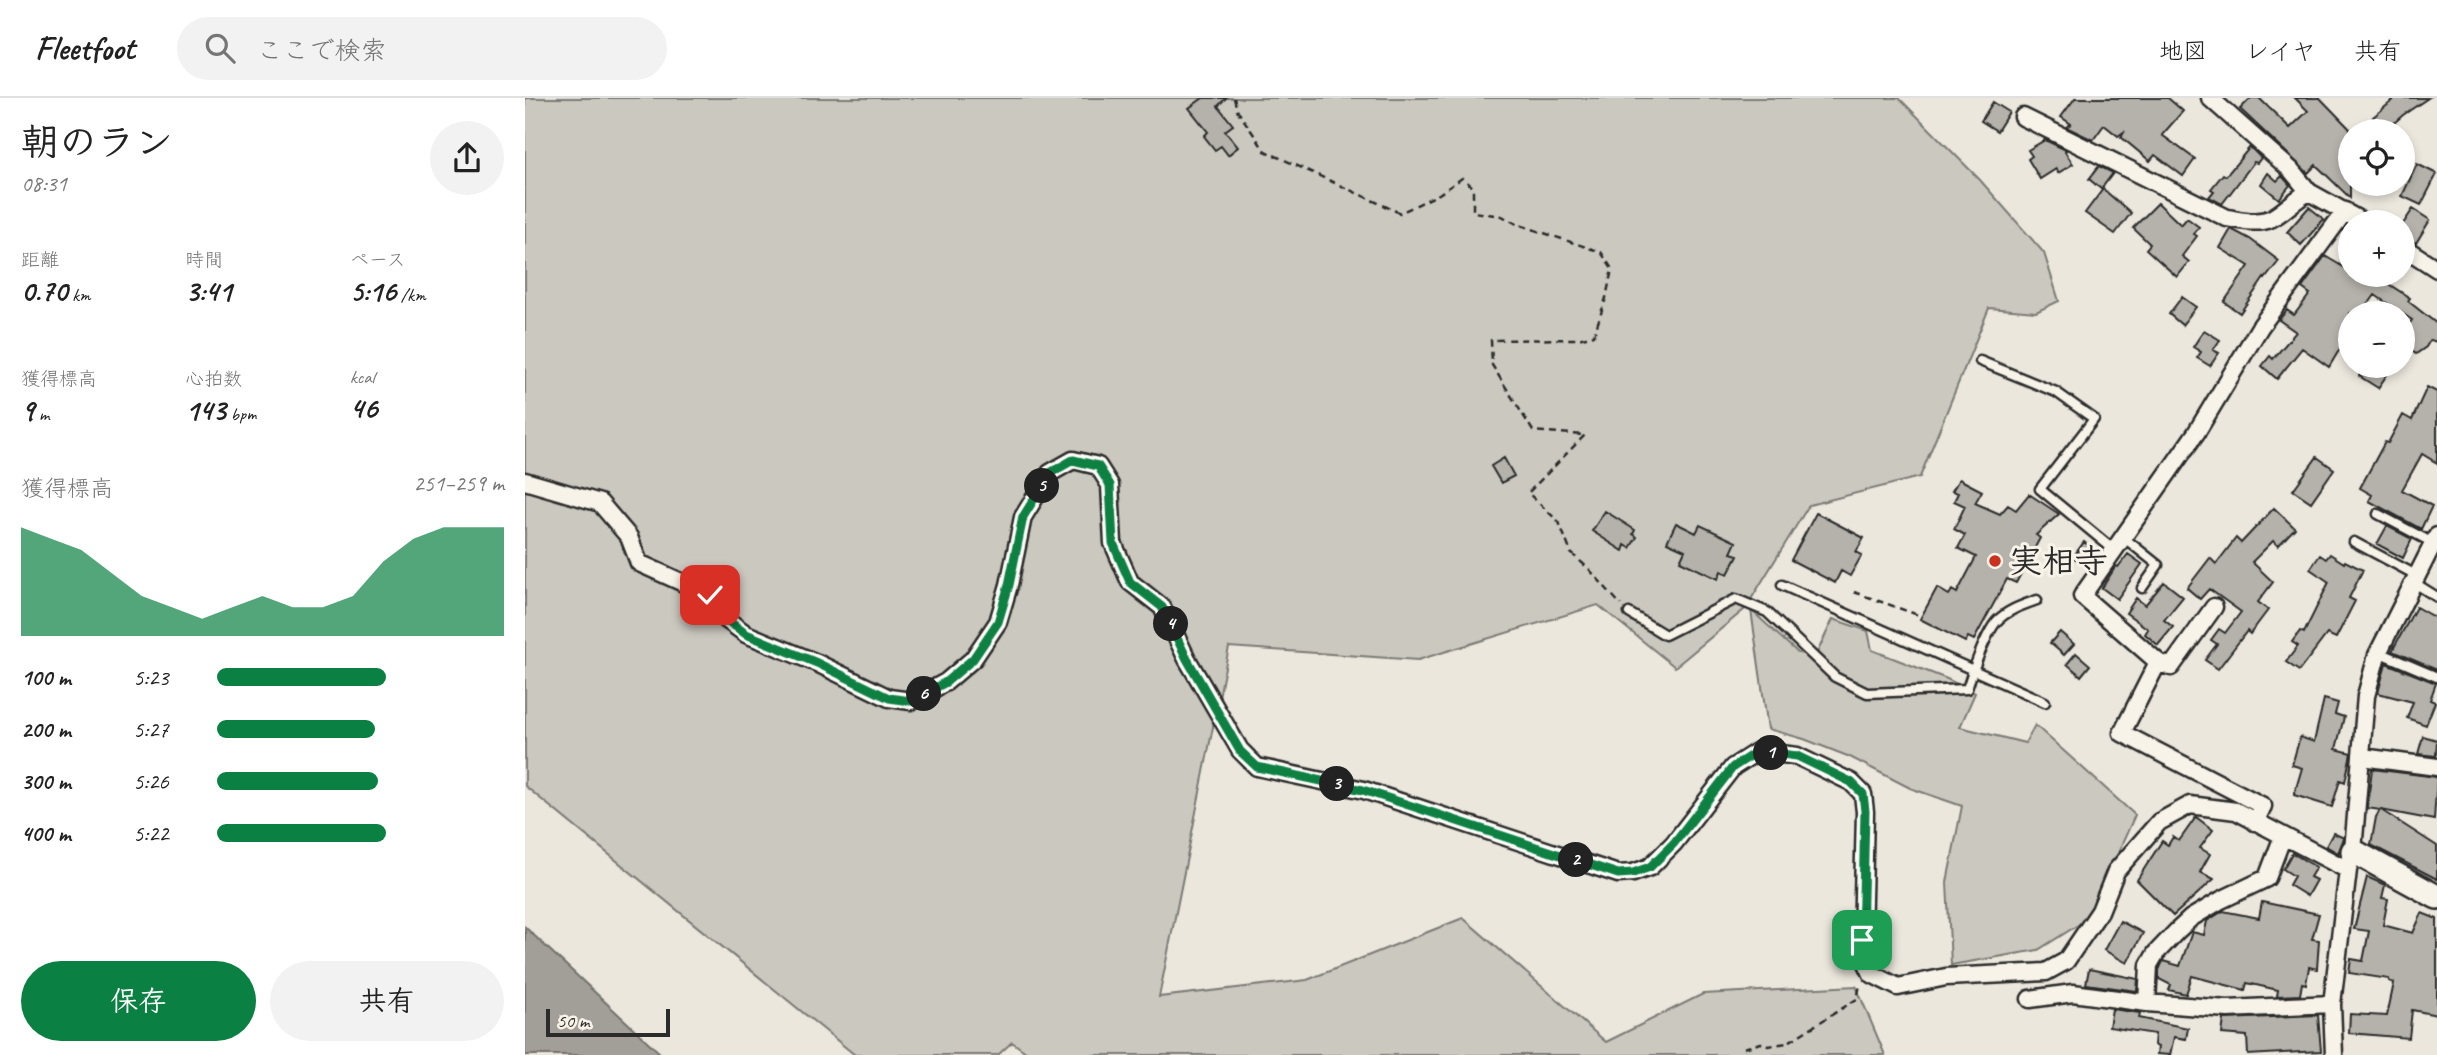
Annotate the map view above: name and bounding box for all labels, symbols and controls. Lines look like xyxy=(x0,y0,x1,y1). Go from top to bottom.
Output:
search box xyxy=(177,17,667,80)
text: Fleetfoot xyxy=(35,27,135,69)
icon: search xyxy=(201,29,239,67)
text: ここで検索 xyxy=(257,34,387,67)
text: 地図 xyxy=(2159,36,2207,66)
text: レイヤ xyxy=(2245,36,2316,66)
text: 共有 xyxy=(2354,36,2402,66)
text: 朝のラン xyxy=(21,119,173,166)
map controls xyxy=(2338,119,2415,378)
button: locate xyxy=(2338,119,2415,196)
button: share xyxy=(430,121,504,195)
text: 08:31 xyxy=(21,169,67,198)
button: + xyxy=(2338,210,2415,287)
text: 距離 xyxy=(21,248,59,272)
text: 時間 xyxy=(185,248,223,272)
text: ペース xyxy=(350,248,406,272)
text: 0.70 xyxy=(21,272,67,310)
text: 3:41 xyxy=(185,272,232,310)
text: 5:16 xyxy=(350,272,396,310)
text: km xyxy=(67,283,91,307)
text: /km xyxy=(396,283,426,307)
button: − xyxy=(2338,301,2415,378)
text: kcal xyxy=(350,365,375,389)
text: 獲得標高 xyxy=(21,367,97,391)
text: 心拍数 xyxy=(185,367,242,391)
text: 46 xyxy=(350,389,377,427)
text: 9 xyxy=(21,391,34,429)
text: 143 xyxy=(185,391,226,429)
text: m xyxy=(34,402,49,426)
text: bpm xyxy=(226,402,257,426)
pin: 5 xyxy=(1025,468,1059,504)
text: 251–259 m xyxy=(413,469,504,498)
text: 5 xyxy=(1037,473,1046,497)
text: 獲得標高 xyxy=(21,474,113,503)
place label: 実相寺 xyxy=(2009,540,2108,582)
marker: 実相寺 xyxy=(1987,553,2003,569)
pin xyxy=(680,565,740,625)
icon: check xyxy=(691,576,729,614)
pin: 4 xyxy=(1153,606,1189,642)
text: 4 xyxy=(1166,611,1175,635)
text: 100 m xyxy=(21,663,71,692)
text: 5:23 xyxy=(133,663,169,692)
pin: 6 xyxy=(907,676,941,712)
text: 6 xyxy=(919,681,928,705)
text: 200 m xyxy=(21,715,71,744)
text: 5:27 xyxy=(133,715,169,744)
pin: 1 xyxy=(1753,736,1789,770)
text: 1 xyxy=(1766,740,1775,764)
pin: 3 xyxy=(1319,766,1355,802)
text: 300 m xyxy=(21,767,71,796)
text: 5:26 xyxy=(133,767,169,796)
text: 3 xyxy=(1332,771,1341,795)
text: 400 m xyxy=(21,819,71,848)
text: 5:22 xyxy=(133,819,169,848)
pin: 2 xyxy=(1559,842,1593,878)
text: 2 xyxy=(1571,847,1580,871)
pin xyxy=(1832,910,1892,970)
icon: arrive xyxy=(1843,921,1881,959)
button: 保存 xyxy=(21,961,256,1041)
button: 共有 xyxy=(270,961,504,1041)
scale bar xyxy=(546,1006,670,1038)
text: 50 m xyxy=(557,1009,589,1033)

